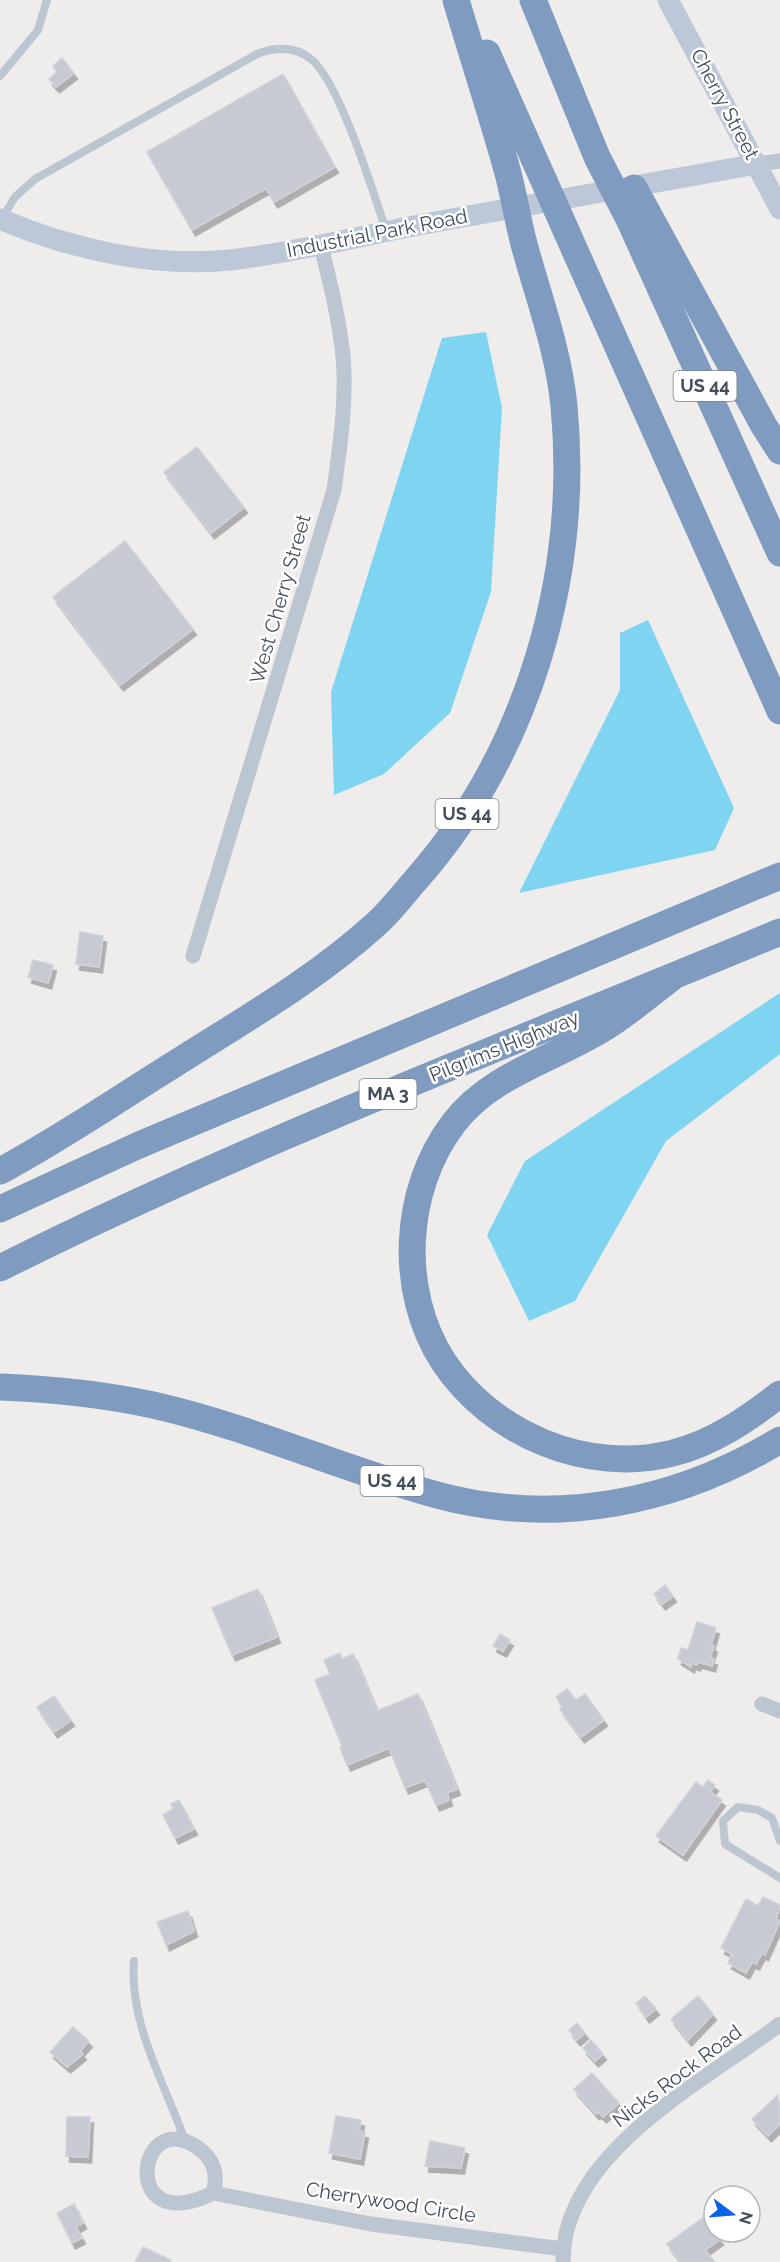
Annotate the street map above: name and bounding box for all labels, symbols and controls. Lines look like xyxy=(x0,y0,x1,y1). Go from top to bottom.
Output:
street label: Cherry Street xyxy=(686,44,764,164)
street label: Industrial Park Road xyxy=(285,204,469,262)
road number: US 44 xyxy=(674,371,736,401)
street label: West Cherry Street xyxy=(244,511,316,686)
road number: US 44 xyxy=(436,799,498,829)
street label: Pilgrims Highway xyxy=(426,1005,583,1087)
road number: MA 3 xyxy=(360,1079,416,1109)
road number: US 44 xyxy=(360,1466,424,1496)
street label: Nicks Rock Road xyxy=(608,2020,746,2132)
street label: Cherrywood Circle xyxy=(304,2177,478,2227)
north arrow xyxy=(702,2184,762,2244)
text: N xyxy=(735,2210,757,2226)

